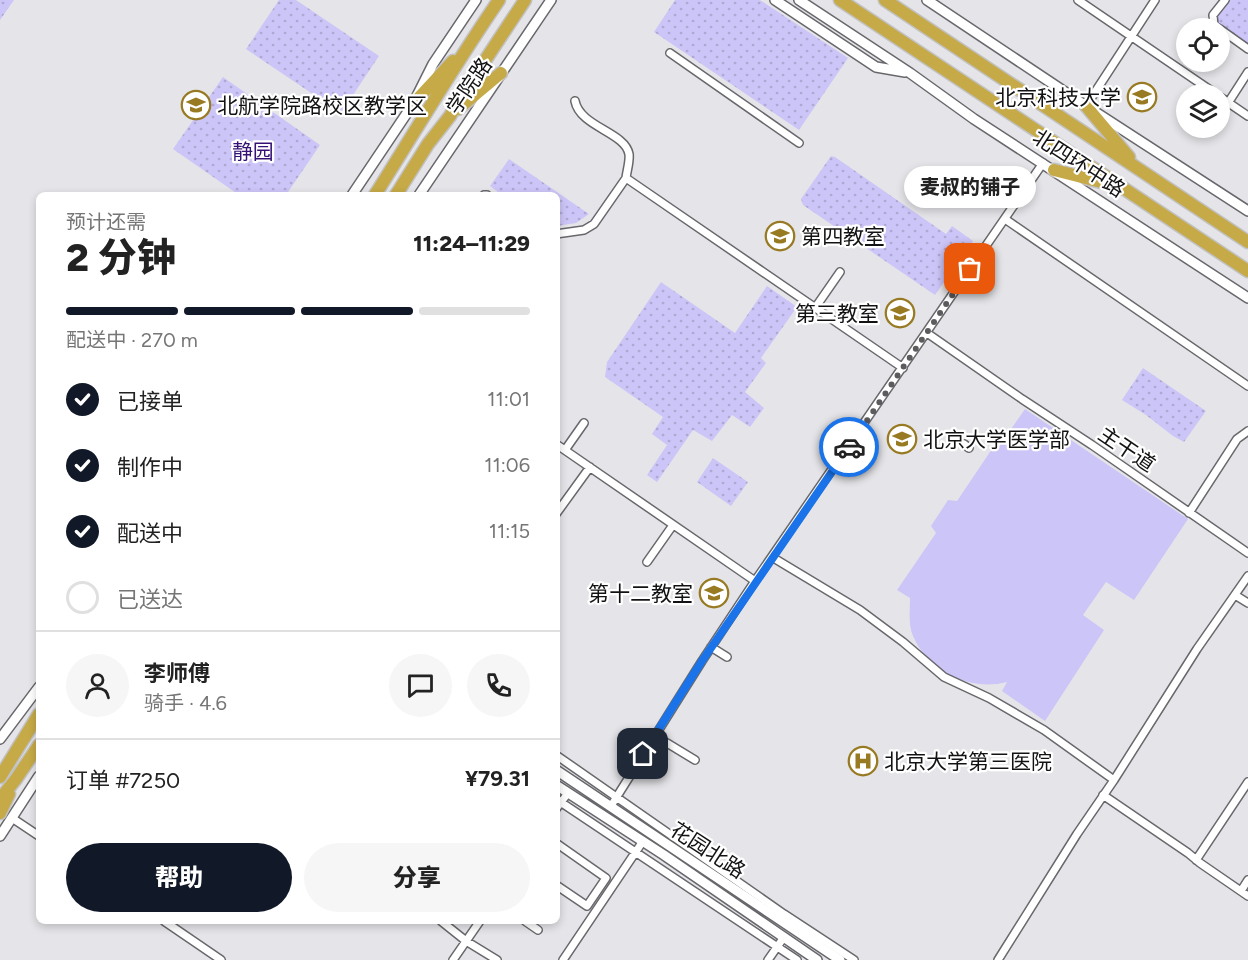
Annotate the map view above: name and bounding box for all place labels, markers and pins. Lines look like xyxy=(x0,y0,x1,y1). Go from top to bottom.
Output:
school or university icon: 北京科技大学 xyxy=(1126,81,1158,113)
place label: 北京科技大学 xyxy=(995,85,1121,110)
school or university icon: 北航学院路校区教学区 xyxy=(180,89,212,121)
place label: 北航学院路校区教学区 xyxy=(217,93,427,118)
callout: 麦叔的铺子 xyxy=(904,167,1036,209)
school or university icon: 第四教室 xyxy=(764,220,796,252)
place label: 第四教室 xyxy=(801,224,885,249)
pin xyxy=(944,243,995,294)
school or university icon: 第三教室 xyxy=(884,297,916,329)
place label: 第三教室 xyxy=(795,301,879,326)
school or university icon: 北京大学医学部 xyxy=(886,423,918,455)
place label: 北京大学医学部 xyxy=(923,427,1070,452)
school or university icon: 第十二教室 xyxy=(698,577,730,609)
place label: 第十二教室 xyxy=(588,581,693,606)
pin xyxy=(617,728,668,779)
hospital icon: 北京大学第三医院 xyxy=(847,745,879,777)
place label: 北京大学第三医院 xyxy=(884,749,1052,774)

